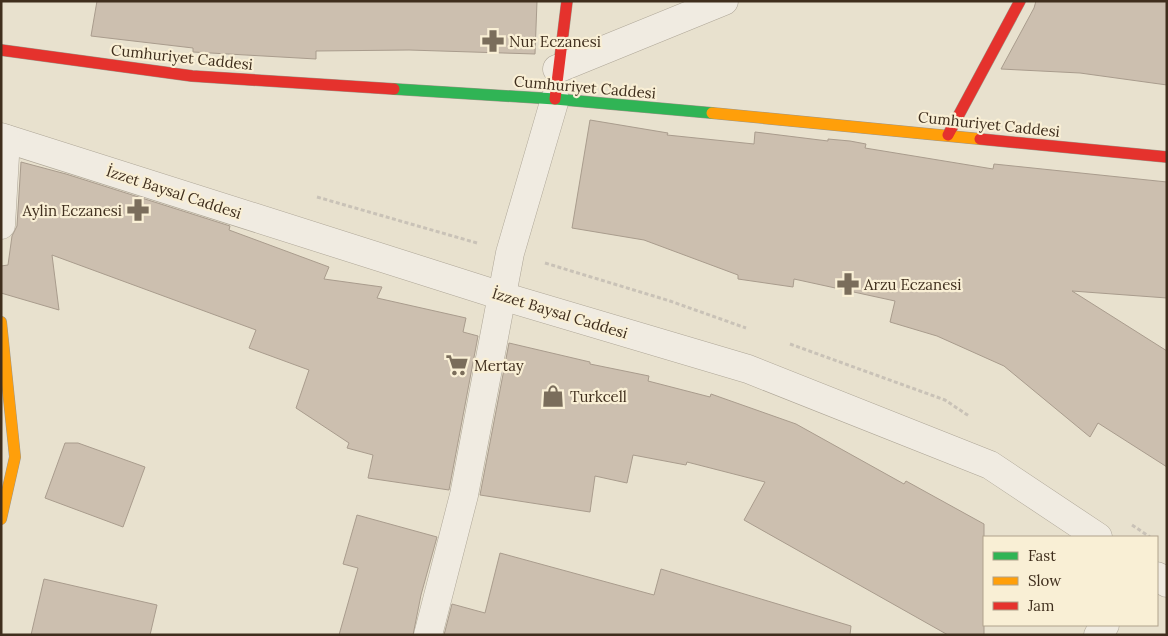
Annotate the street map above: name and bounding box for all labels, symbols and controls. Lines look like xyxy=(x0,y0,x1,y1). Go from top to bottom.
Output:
pharmacy icon: Nur Eczanesi xyxy=(480,28,506,54)
place label: Nur Eczanesi xyxy=(509,32,601,51)
street label: Cumhuriyet Caddesi xyxy=(110,40,254,74)
street label: Cumhuriyet Caddesi xyxy=(513,71,657,103)
street label: Cumhuriyet Caddesi xyxy=(917,107,1061,141)
street label: İzzet Baysal Caddesi xyxy=(104,161,244,223)
pharmacy icon: Aylin Eczanesi xyxy=(125,197,151,223)
place label: Aylin Eczanesi xyxy=(22,201,122,220)
pharmacy icon: Arzu Eczanesi xyxy=(835,271,861,297)
place label: Arzu Eczanesi xyxy=(863,275,962,294)
street label: İzzet Baysal Caddesi xyxy=(490,283,630,343)
supermarket icon: Mertay xyxy=(444,352,470,378)
place label: Mertay xyxy=(474,356,524,375)
shop icon: Turkcell xyxy=(540,383,566,409)
place label: Turkcell xyxy=(570,387,627,406)
legend xyxy=(983,536,1158,626)
text: Fast xyxy=(1028,546,1056,565)
text: Slow xyxy=(1028,571,1061,590)
text: Jam xyxy=(1027,596,1055,615)

